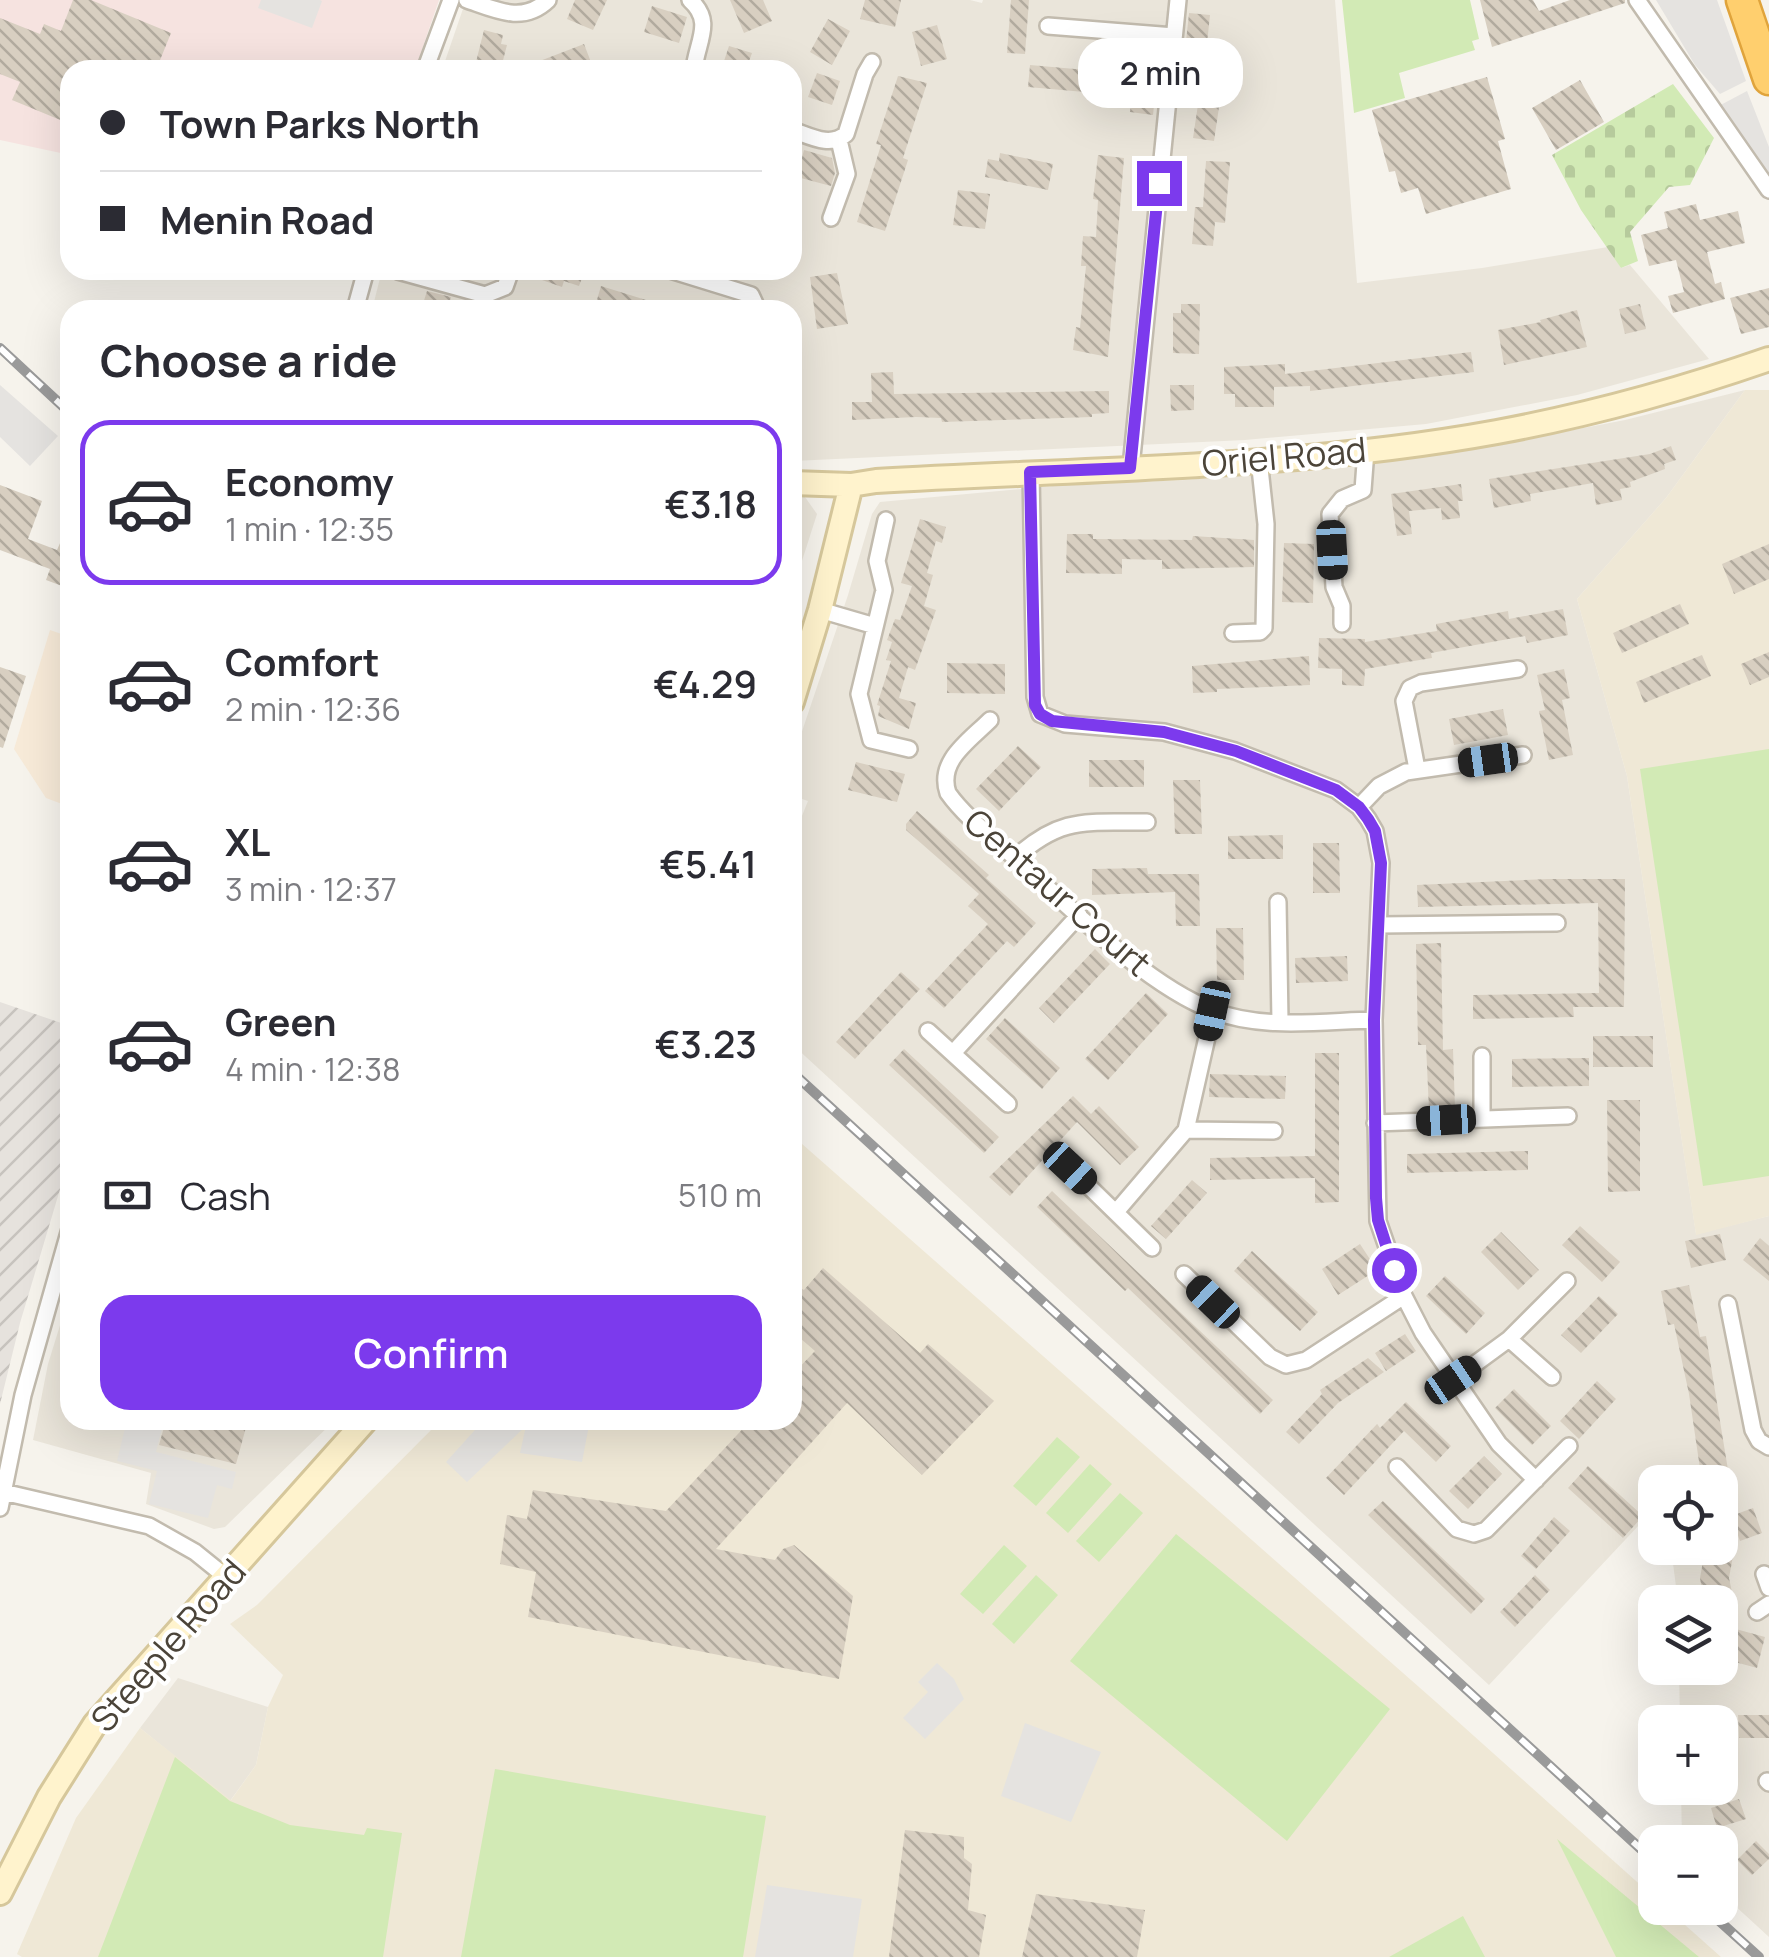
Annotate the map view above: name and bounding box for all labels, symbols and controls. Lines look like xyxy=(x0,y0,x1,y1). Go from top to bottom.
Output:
callout: 2 min xyxy=(1076,38,1242,108)
text: 2 min xyxy=(1120,51,1201,95)
text: Town Parks North xyxy=(160,97,480,149)
route end xyxy=(1137,161,1182,206)
text: Menin Road xyxy=(160,193,375,245)
text: Choose a ride xyxy=(100,329,397,391)
street label: Oriel Road xyxy=(1200,425,1368,487)
text: Economy xyxy=(225,455,394,507)
icon: car xyxy=(105,458,195,548)
text: €3.18 xyxy=(665,477,757,529)
text: 1 min · 12:35 xyxy=(225,507,394,551)
car xyxy=(1315,519,1349,581)
text: Comfort xyxy=(225,635,379,687)
icon: car xyxy=(105,638,195,728)
text: €4.29 xyxy=(653,657,757,709)
text: 2 min · 12:36 xyxy=(225,687,401,731)
car xyxy=(1456,741,1520,779)
street label: Centaur Court xyxy=(954,798,1162,986)
text: XL xyxy=(225,815,270,867)
icon: car xyxy=(105,818,195,908)
text: €5.41 xyxy=(659,837,757,889)
text: 3 min · 12:37 xyxy=(225,867,397,911)
car xyxy=(1191,979,1233,1043)
text: Green xyxy=(225,995,337,1047)
icon: car xyxy=(105,998,195,1088)
text: €3.23 xyxy=(655,1017,757,1069)
text: 4 min · 12:38 xyxy=(225,1047,401,1091)
car xyxy=(1415,1103,1477,1137)
car xyxy=(1038,1137,1102,1199)
icon: cash xyxy=(100,1168,155,1223)
text: Cash xyxy=(180,1169,271,1221)
text: 510 m xyxy=(678,1173,762,1217)
route start xyxy=(1372,1248,1417,1293)
car xyxy=(1181,1270,1245,1334)
button: Confirm xyxy=(100,1295,762,1410)
car xyxy=(1420,1351,1486,1409)
map controls xyxy=(1638,1465,1738,1925)
button: locate xyxy=(1638,1465,1738,1565)
street label: Steeple Road xyxy=(79,1548,257,1742)
button: layers xyxy=(1638,1585,1738,1685)
button: + xyxy=(1638,1705,1738,1805)
button: − xyxy=(1638,1825,1738,1925)

